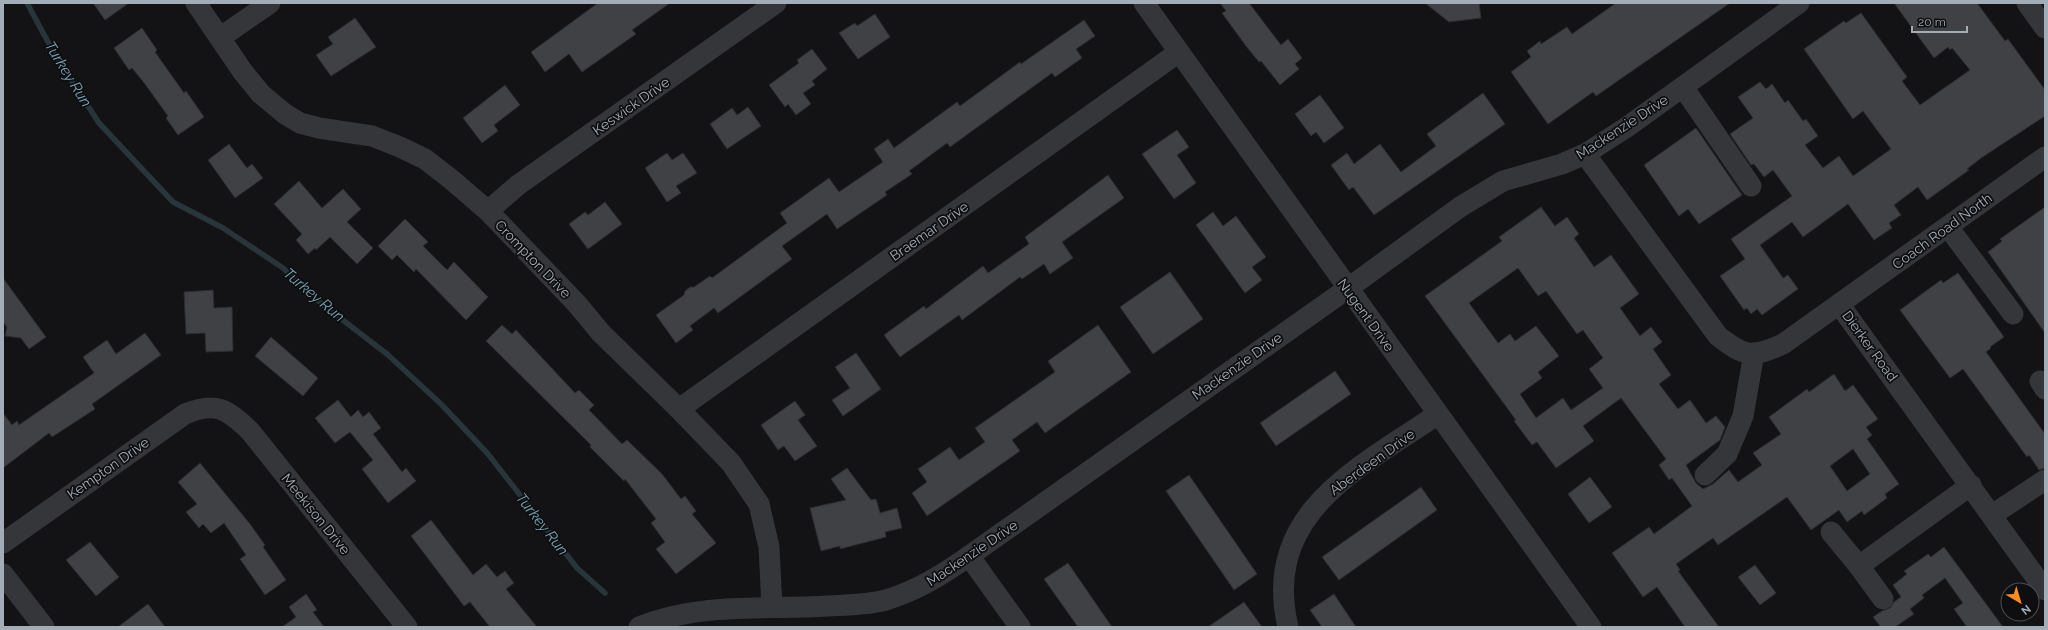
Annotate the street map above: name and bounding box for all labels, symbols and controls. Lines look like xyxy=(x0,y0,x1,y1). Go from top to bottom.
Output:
scale bar xyxy=(1912,8,1967,34)
text: 20 m xyxy=(1918,15,1946,29)
water label: Turkey Run xyxy=(41,38,95,110)
street label: Keswick Drive xyxy=(590,74,672,138)
street label: Mackenzie Drive xyxy=(1573,91,1671,163)
street label: Coach Road North xyxy=(1889,190,1995,272)
street label: Braemar Drive xyxy=(887,198,971,264)
street label: Crompton Drive xyxy=(492,217,574,301)
water label: Turkey Run xyxy=(280,264,348,326)
street label: Nugent Drive xyxy=(1334,276,1398,354)
street label: Dierker Road xyxy=(1839,308,1901,384)
street label: Mackenzie Drive xyxy=(1189,329,1285,403)
street label: Aberdeen Drive xyxy=(1326,426,1418,498)
street label: Kempton Drive xyxy=(64,434,152,502)
street label: Meekison Drive xyxy=(279,470,353,558)
water label: Turkey Run xyxy=(512,489,572,559)
street label: Mackenzie Drive xyxy=(924,517,1020,589)
north arrow xyxy=(2000,582,2040,622)
text: N xyxy=(2019,602,2033,617)

